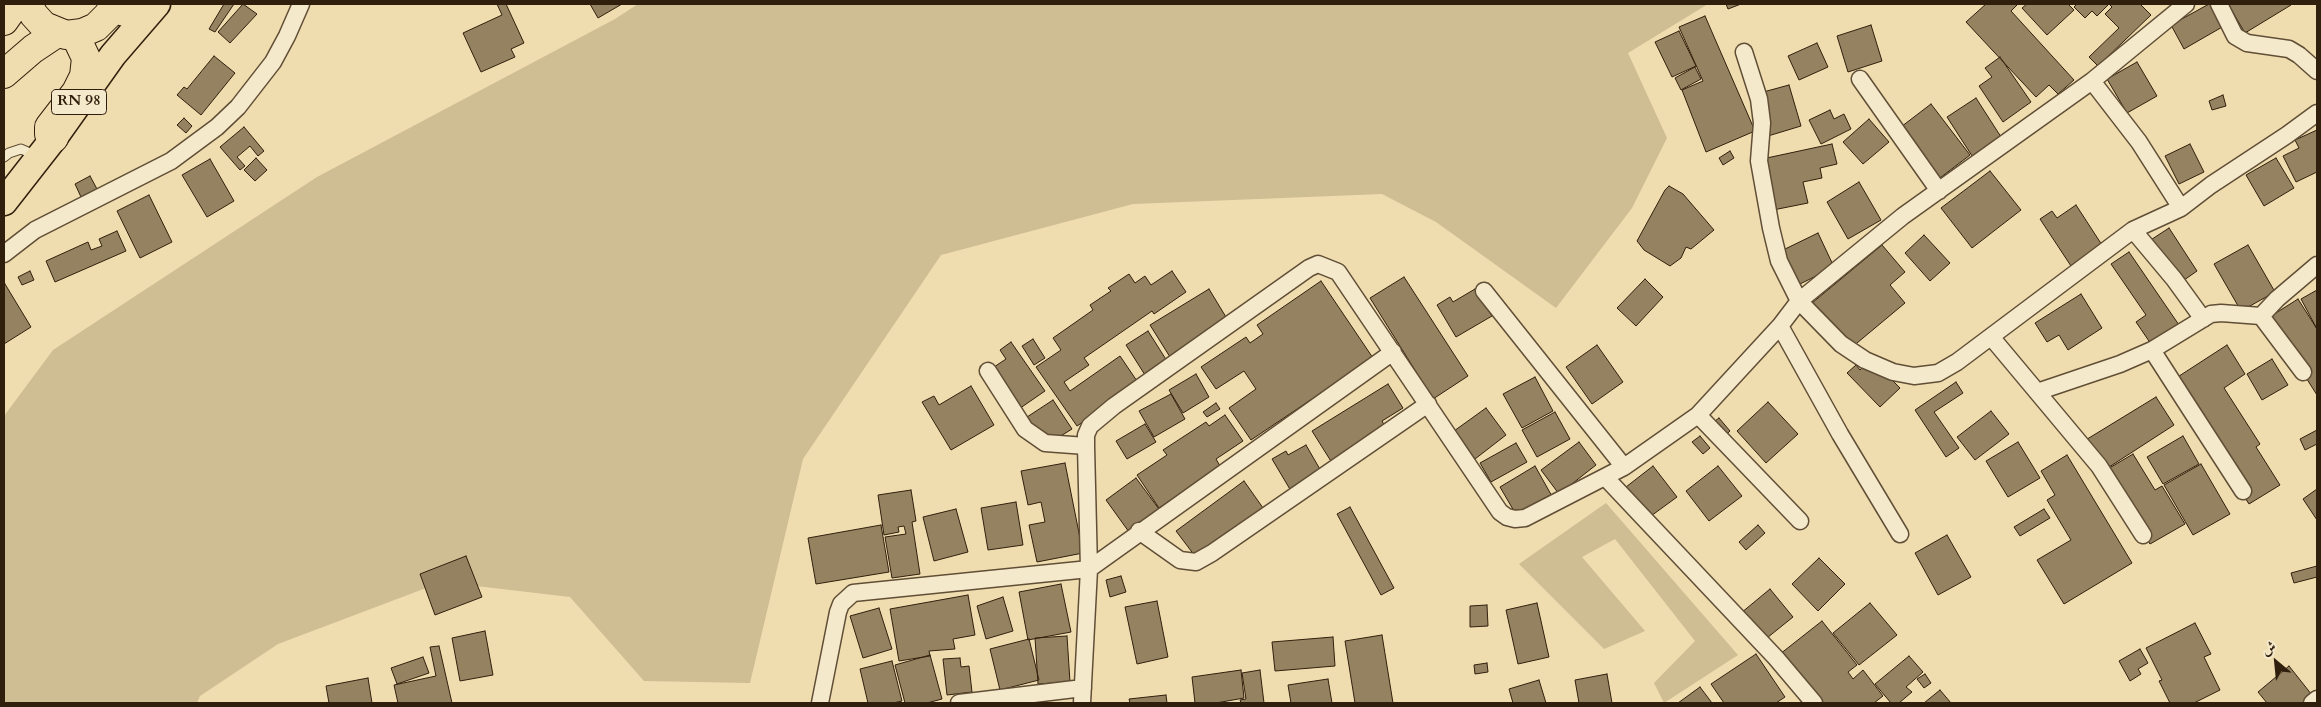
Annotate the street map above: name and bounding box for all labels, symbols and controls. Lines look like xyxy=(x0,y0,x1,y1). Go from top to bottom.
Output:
road number: RN 98 xyxy=(52,90,106,114)
north arrow xyxy=(2251,637,2301,687)
text: ش xyxy=(2258,637,2279,660)

